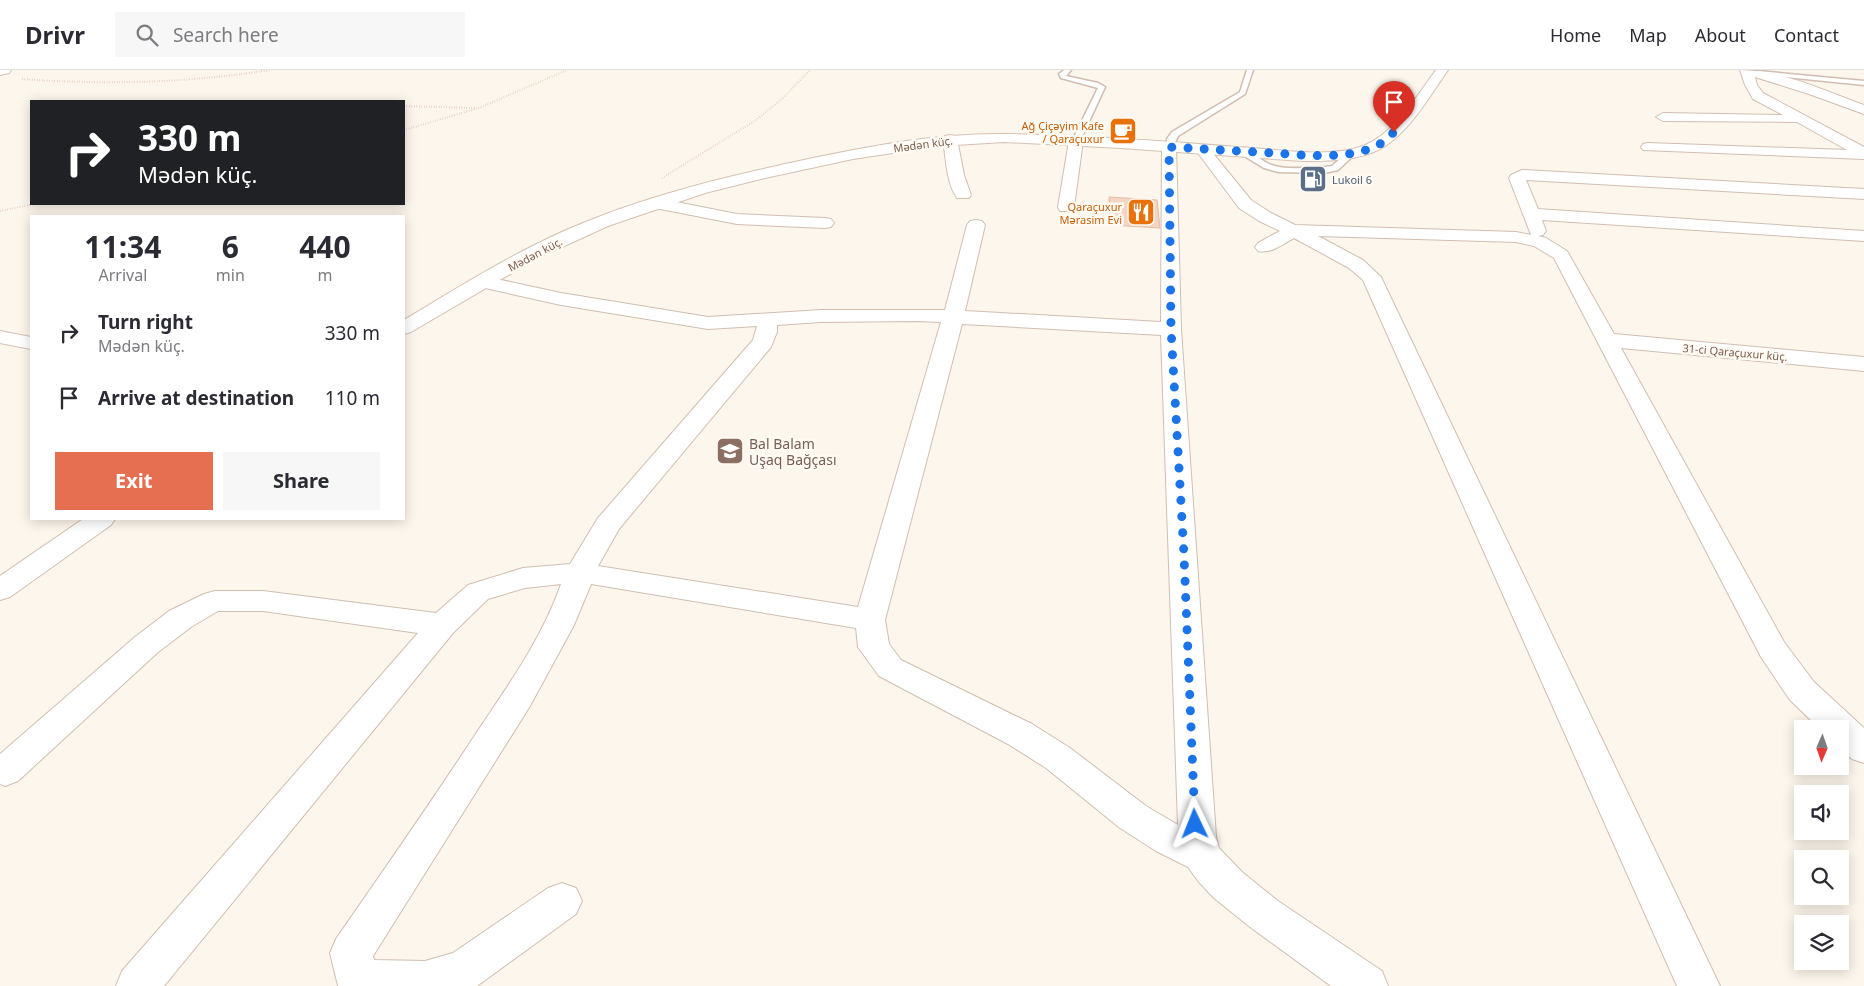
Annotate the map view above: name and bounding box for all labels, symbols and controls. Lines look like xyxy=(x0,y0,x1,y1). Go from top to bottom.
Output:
search box xyxy=(115,12,465,57)
text: Drivr xyxy=(25,18,85,51)
icon: search xyxy=(133,21,161,49)
text: Search here xyxy=(173,22,279,48)
text: Home xyxy=(1550,23,1601,47)
text: Map xyxy=(1629,23,1667,47)
text: About xyxy=(1695,23,1746,47)
text: Contact xyxy=(1774,23,1839,47)
pin xyxy=(1373,81,1415,132)
icon: arrive xyxy=(1380,88,1408,116)
text: 330 m xyxy=(138,114,241,161)
cafe icon: Ağ Çiçəyim Kafe / Qaraçuxur xyxy=(1108,116,1138,146)
place label: Ağ Çiçəyim Kafe / Qaraçuxur xyxy=(1022,118,1104,146)
icon: right xyxy=(55,120,120,185)
street label: Mədən küç. xyxy=(892,132,954,156)
text: Mədən küç. xyxy=(138,159,257,189)
fuel station icon: Lukoil 6 xyxy=(1298,164,1328,194)
place label: Lukoil 6 xyxy=(1332,172,1372,187)
restaurant icon: Qaraçuxur Mərasim Evi xyxy=(1126,197,1156,227)
place label: Qaraçuxur Mərasim Evi xyxy=(1060,199,1122,227)
text: 11:34 xyxy=(84,226,161,267)
text: 6 xyxy=(222,226,239,267)
text: 440 xyxy=(299,226,351,267)
street label: Mədən küç. xyxy=(505,233,565,275)
text: Arrival xyxy=(98,264,147,286)
text: min xyxy=(216,264,245,286)
text: m xyxy=(317,264,332,286)
text: Turn right xyxy=(98,309,193,335)
icon: right xyxy=(55,319,83,347)
text: 330 m xyxy=(325,320,380,346)
text: Mədən küç. xyxy=(98,335,185,357)
street label: 31-ci Qaraçuxur küç. xyxy=(1682,340,1788,364)
icon: arrive xyxy=(55,384,83,412)
text: Arrive at destination xyxy=(98,385,294,411)
text: 110 m xyxy=(325,385,380,411)
place label: Bal Balam Uşaq Bağçası xyxy=(749,434,837,469)
school or university icon: Bal Balam Uşaq Bağçası xyxy=(715,436,745,466)
button: Exit xyxy=(55,452,213,510)
button: Share xyxy=(223,452,380,510)
north arrow xyxy=(1794,720,1849,775)
map controls xyxy=(1794,720,1849,970)
button: sound xyxy=(1794,785,1849,840)
position arrow xyxy=(1168,797,1220,849)
button: search xyxy=(1794,850,1849,905)
button: layers xyxy=(1794,915,1849,970)

